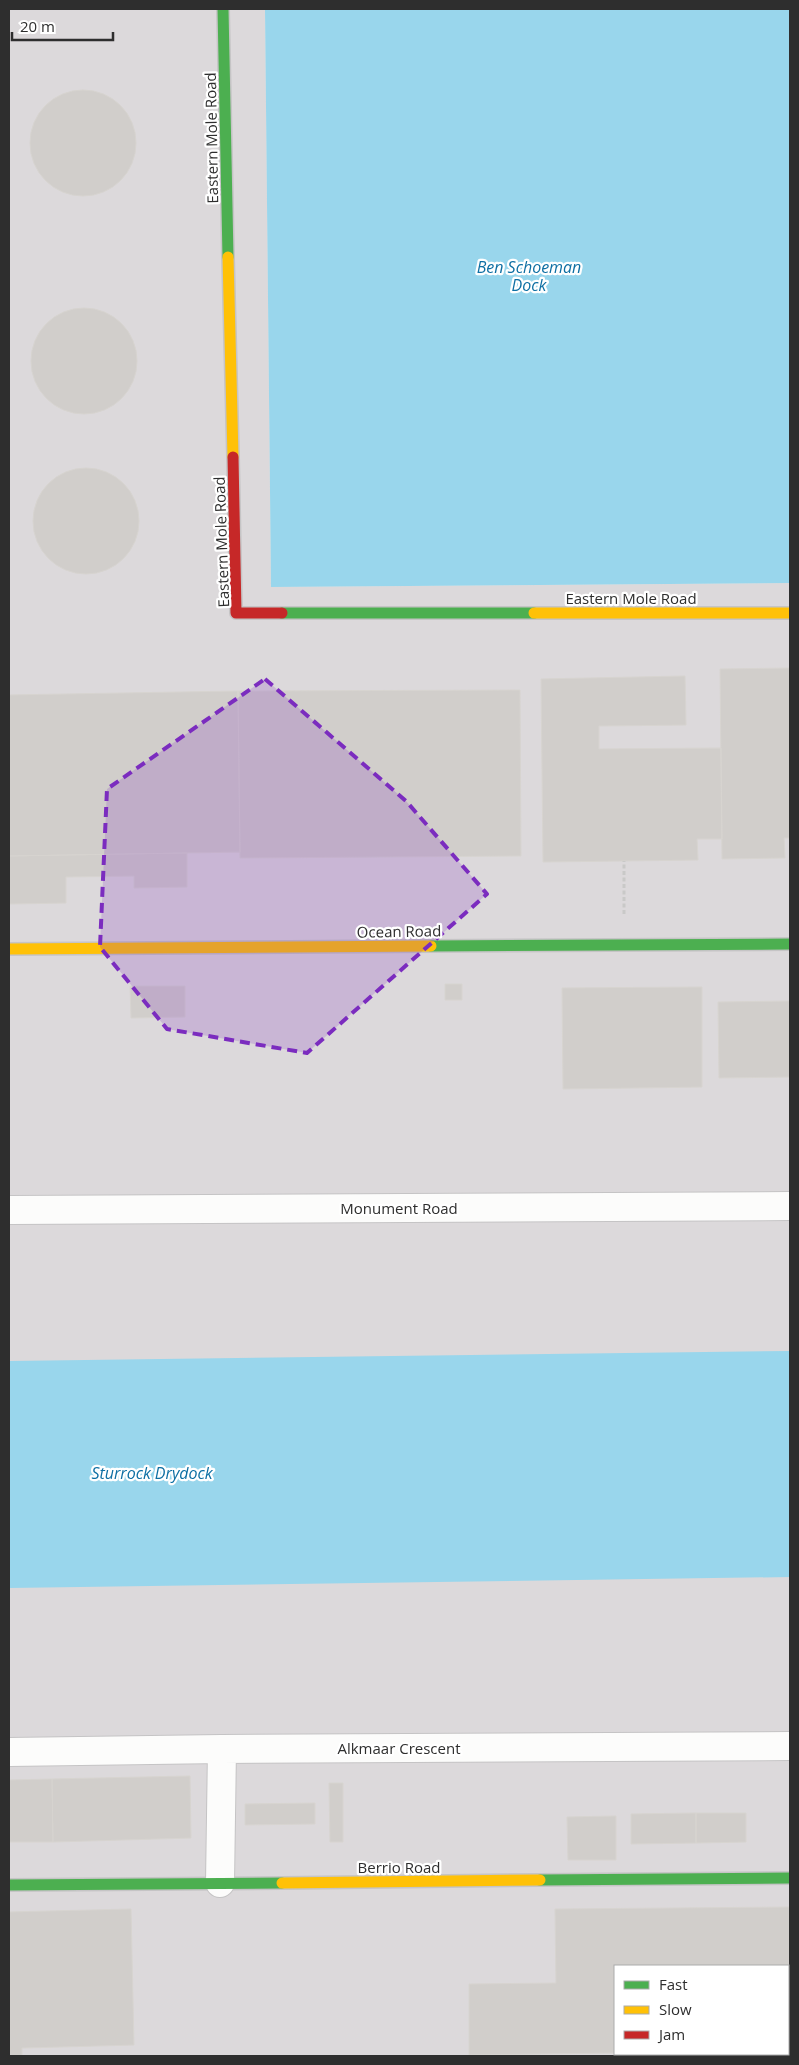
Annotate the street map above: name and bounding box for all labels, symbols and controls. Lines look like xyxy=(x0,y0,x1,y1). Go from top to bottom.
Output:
scale bar xyxy=(12,10,114,42)
text: 20 m xyxy=(20,16,55,36)
street label: Eastern Mole Road xyxy=(200,72,222,204)
water label: Ben Schoeman Dock xyxy=(477,256,581,296)
street label: Eastern Mole Road xyxy=(209,476,233,608)
street label: Eastern Mole Road xyxy=(565,588,697,608)
street label: Ocean Road xyxy=(357,920,441,942)
street label: Monument Road xyxy=(340,1198,458,1218)
water label: Sturrock Drydock xyxy=(91,1462,214,1484)
street label: Alkmaar Crescent xyxy=(337,1738,461,1758)
street label: Berrio Road xyxy=(358,1857,440,1877)
legend xyxy=(614,1965,789,2055)
text: Fast xyxy=(659,1974,688,1994)
text: Slow xyxy=(659,1999,692,2019)
text: Jam xyxy=(657,2024,685,2044)

